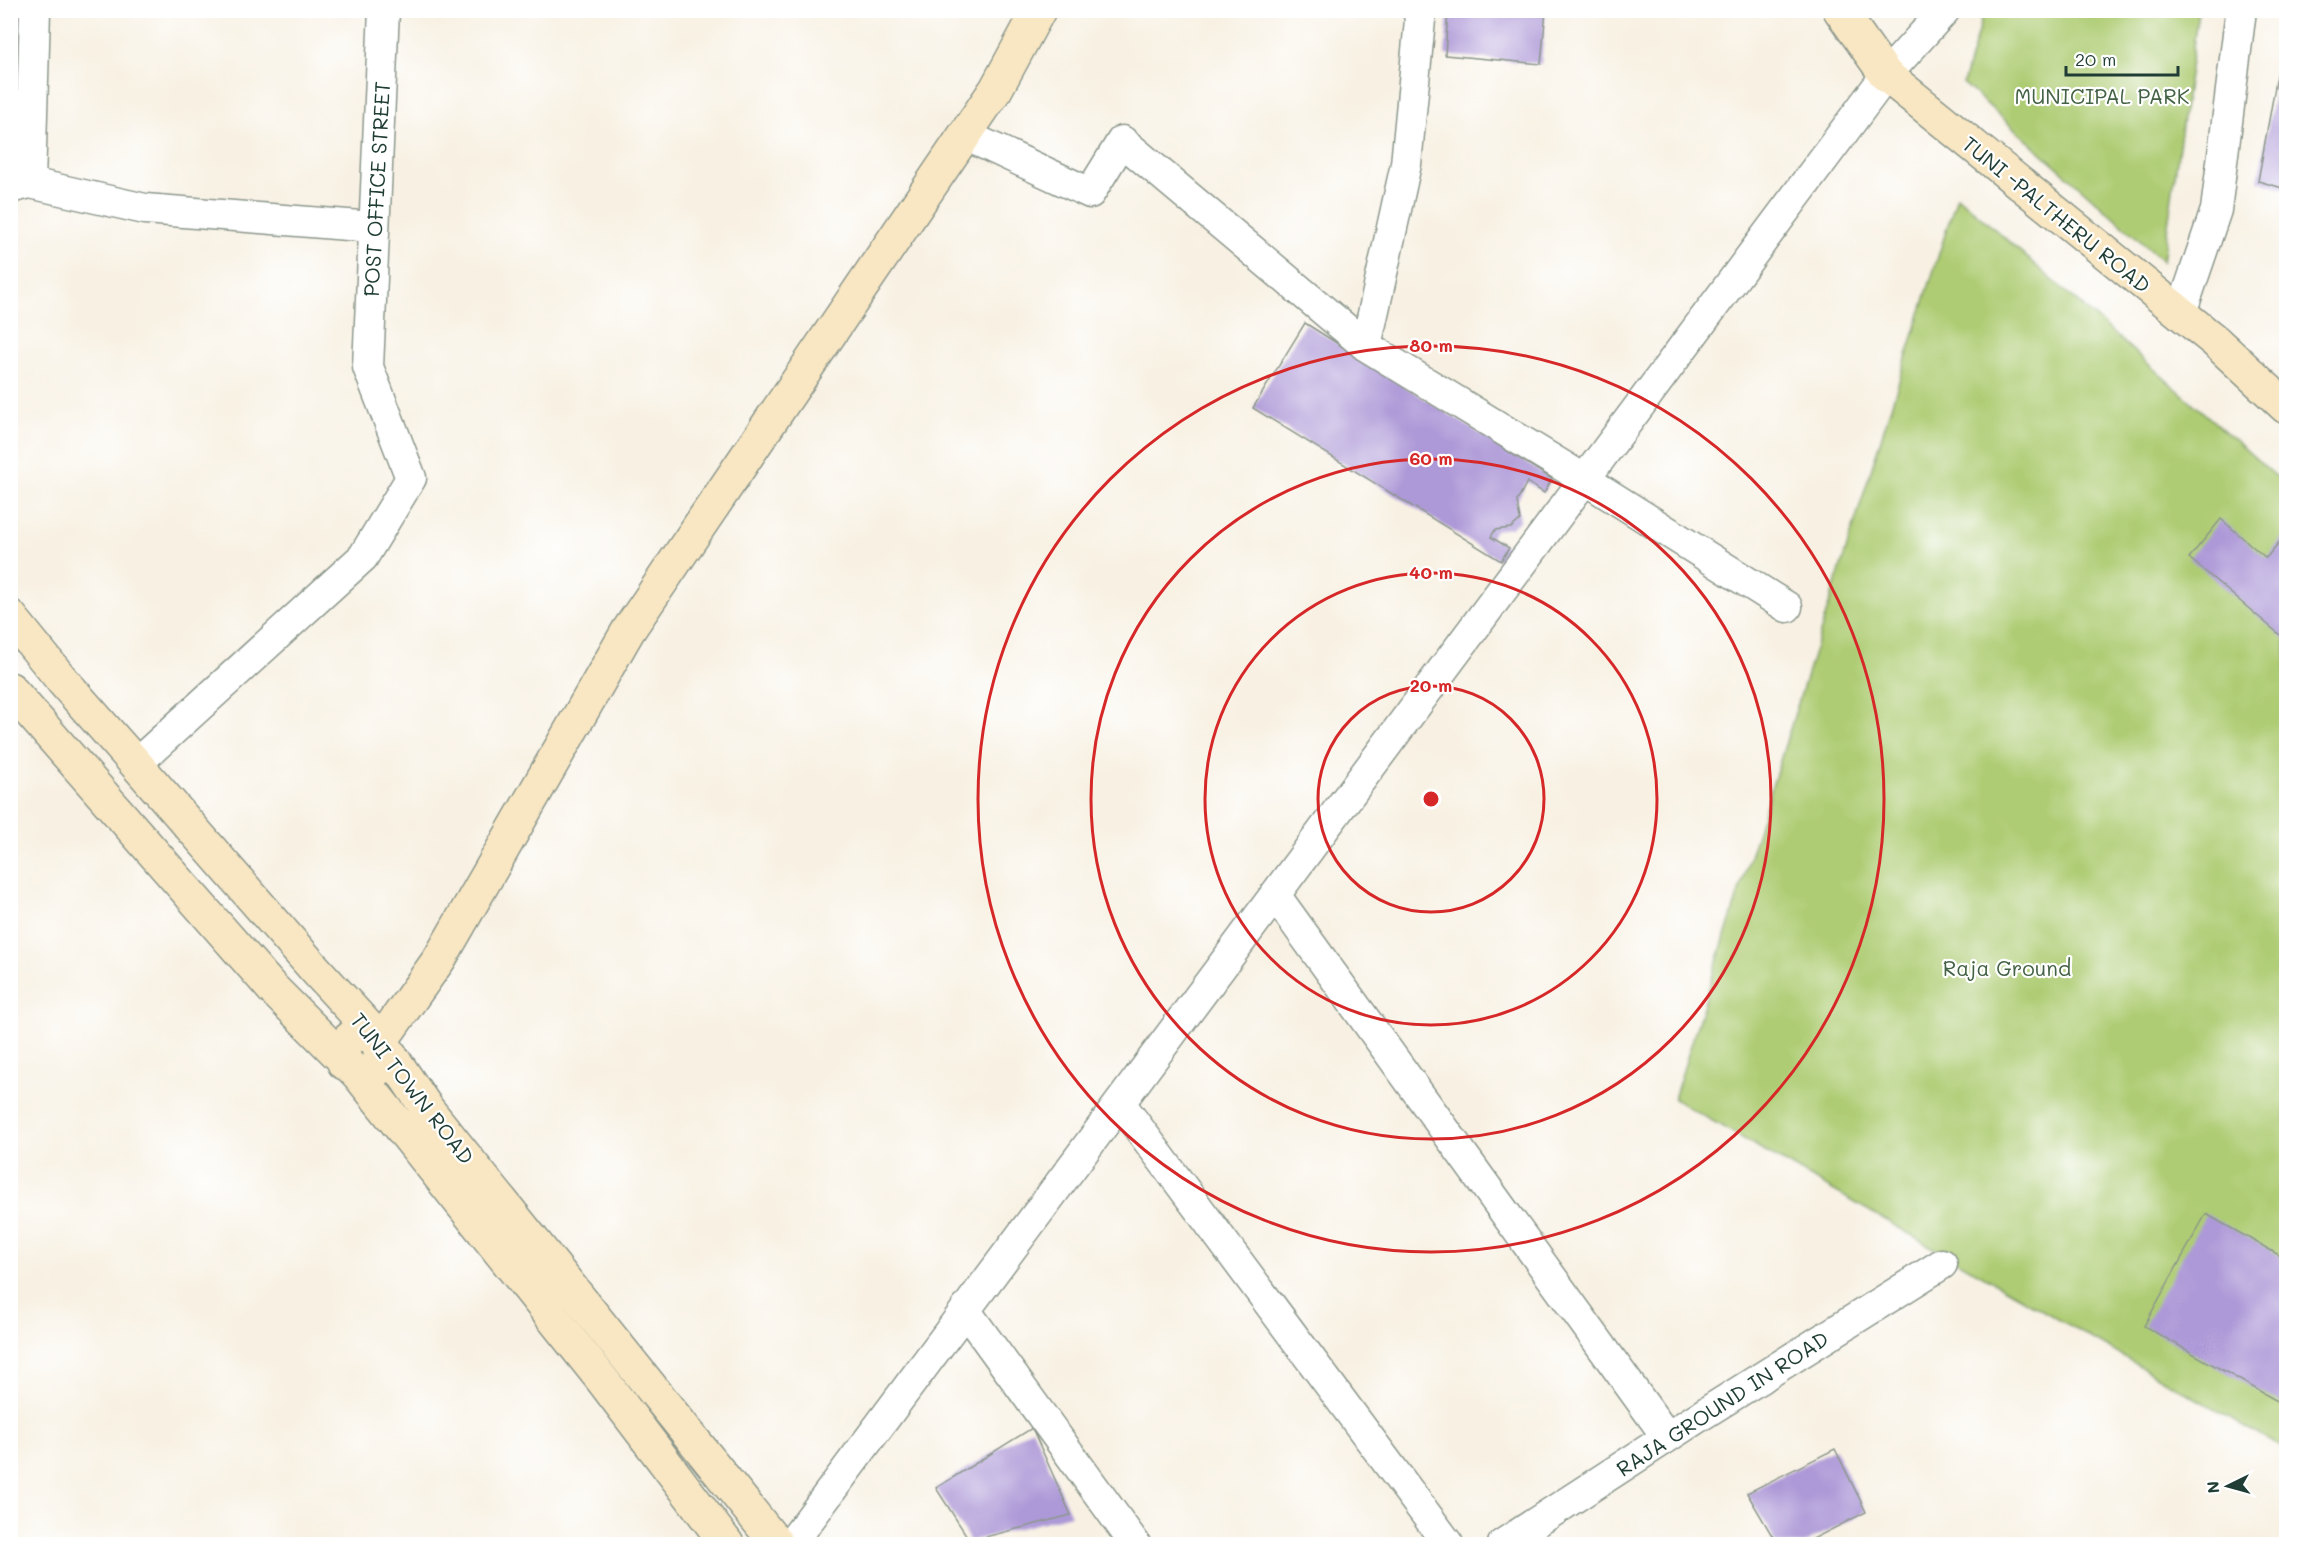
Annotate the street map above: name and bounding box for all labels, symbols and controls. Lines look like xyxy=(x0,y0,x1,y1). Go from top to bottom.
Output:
scale bar xyxy=(2066,39,2178,77)
text: 20 m xyxy=(2075,47,2116,71)
street label: POST OFFICE STREET xyxy=(357,81,395,297)
park label: MUNICIPAL PARK xyxy=(2015,82,2190,109)
street label: TUNI -PALTHERU ROAD xyxy=(1957,130,2157,298)
text: 80 m xyxy=(1409,333,1453,357)
text: 60 m xyxy=(1409,446,1453,470)
text: 40 m xyxy=(1409,560,1453,584)
text: 20 m xyxy=(1410,673,1452,697)
centre of rings xyxy=(1421,789,1441,809)
park label: Raja Ground xyxy=(1943,954,2071,981)
street label: TUNI TOWN ROAD xyxy=(345,1007,481,1169)
street label: RAJA GROUND IN ROAD xyxy=(1611,1324,1833,1482)
north arrow xyxy=(2198,1456,2258,1516)
text: N xyxy=(2202,1480,2224,1494)

